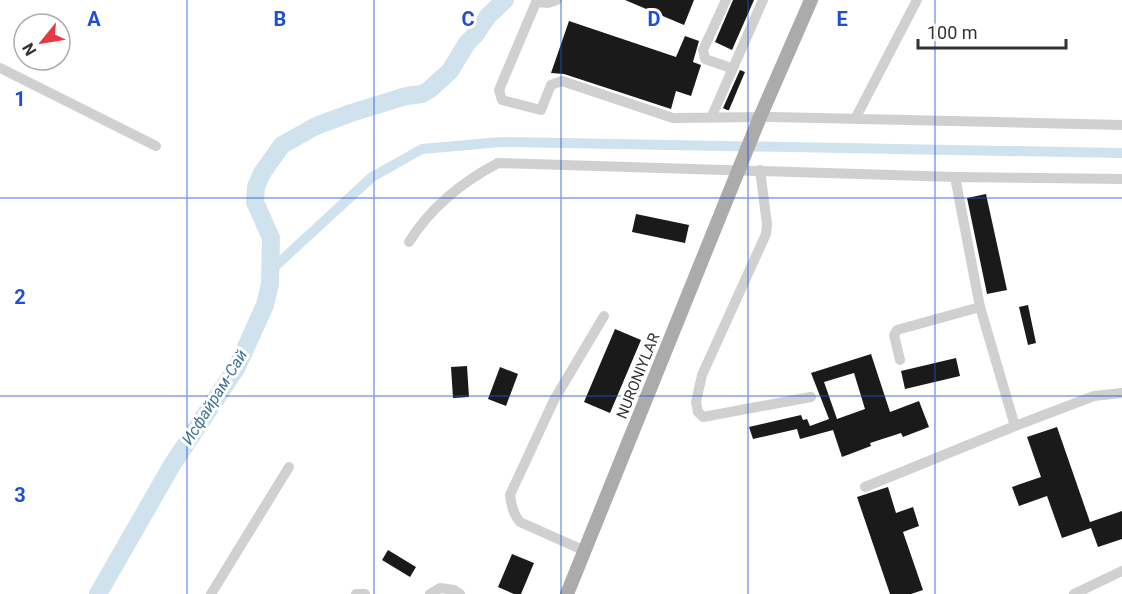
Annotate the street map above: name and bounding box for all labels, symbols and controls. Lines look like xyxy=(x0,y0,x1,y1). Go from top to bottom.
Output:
text: A xyxy=(87,7,101,31)
text: B xyxy=(274,7,286,31)
text: C xyxy=(461,7,475,31)
text: D xyxy=(648,7,661,31)
text: E xyxy=(836,7,848,31)
north arrow xyxy=(12,12,72,72)
scale bar xyxy=(918,12,1066,50)
text: 100 m xyxy=(927,22,978,43)
text: N xyxy=(18,40,40,59)
text: 1 xyxy=(14,87,26,111)
text: 2 xyxy=(14,285,26,309)
street label: NURONIYLAR xyxy=(613,331,663,421)
water label: Исфайрам-Сай xyxy=(178,346,251,448)
text: 3 xyxy=(14,483,26,507)

